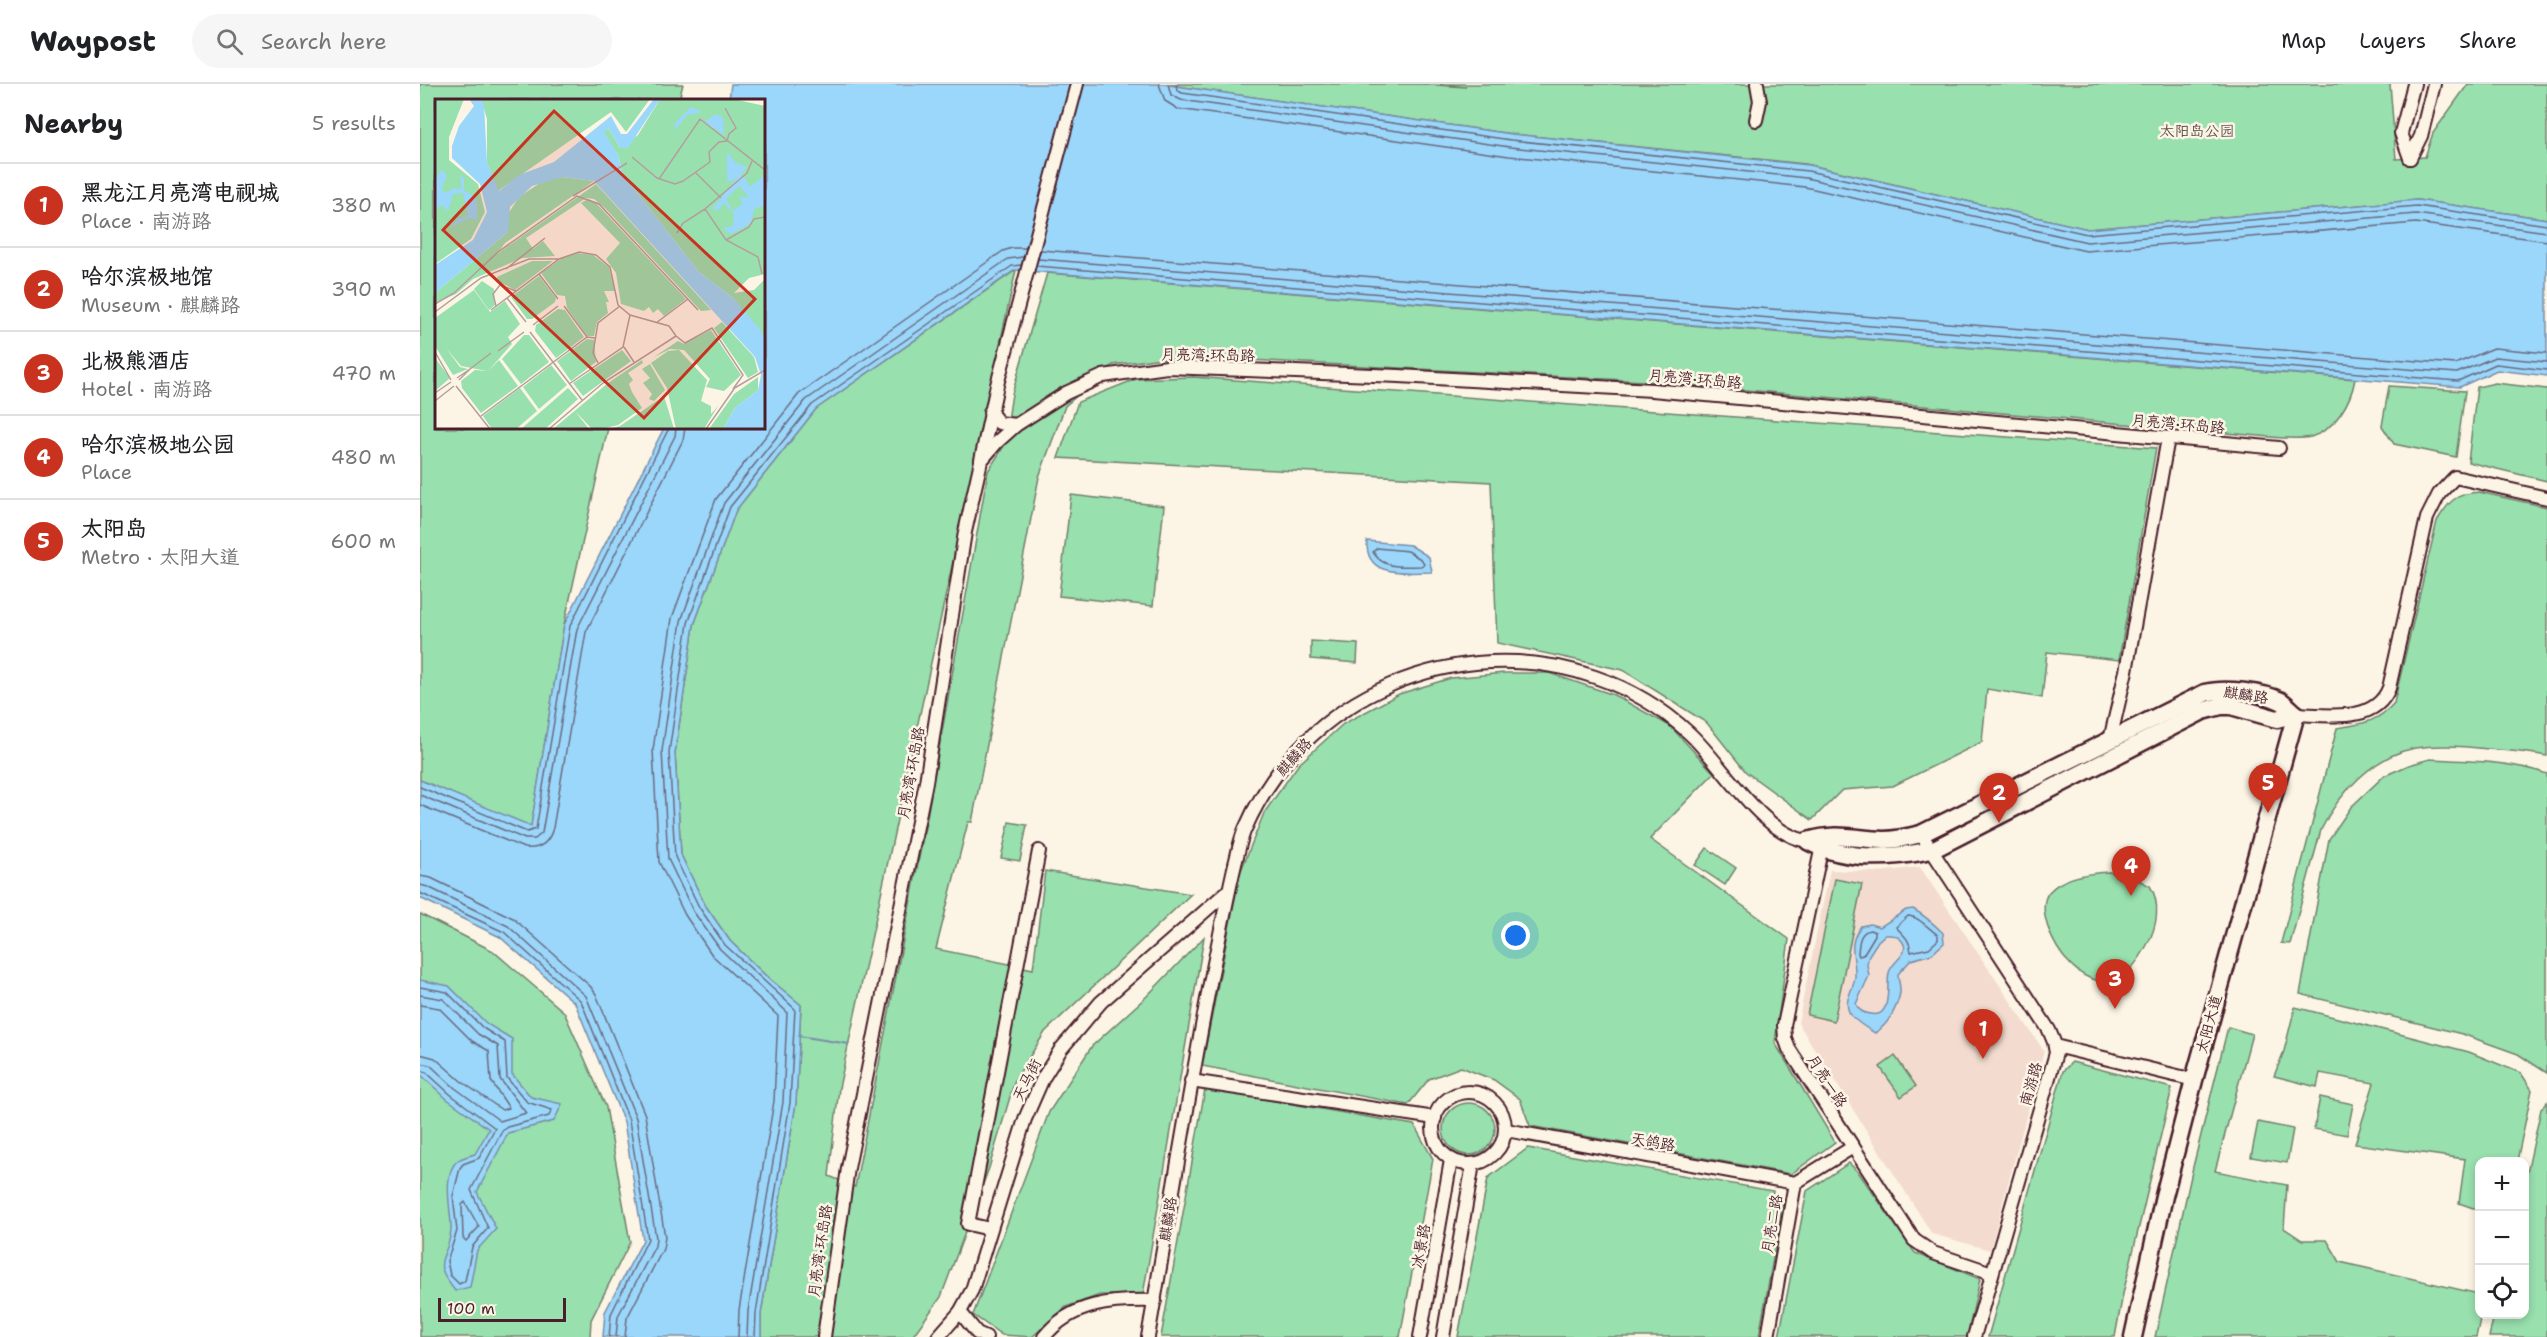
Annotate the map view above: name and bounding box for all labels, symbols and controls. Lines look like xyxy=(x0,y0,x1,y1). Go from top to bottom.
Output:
search box xyxy=(192,14,612,68)
text: Waypost xyxy=(30,22,156,60)
icon: search xyxy=(213,25,246,58)
text: Search here xyxy=(261,27,387,56)
text: Map xyxy=(2281,27,2326,55)
text: Layers xyxy=(2359,27,2426,55)
text: Share xyxy=(2459,27,2517,55)
inset map xyxy=(435,99,765,429)
text: Nearby xyxy=(24,106,123,141)
text: 5 results xyxy=(312,110,396,136)
park label: 太阳岛公园 xyxy=(2159,121,2235,141)
text: 黑龙江月亮湾电视城 xyxy=(81,178,279,207)
text: 1 xyxy=(39,192,48,218)
text: 380 m xyxy=(331,192,396,218)
text: Place · 南游路 xyxy=(81,208,211,234)
text: 哈尔滨极地馆 xyxy=(81,262,213,291)
text: 2 xyxy=(37,276,51,302)
text: 390 m xyxy=(331,276,396,302)
text: Museum · 麒麟路 xyxy=(81,292,240,318)
street label: 月亮湾·环岛路 xyxy=(1161,344,1255,366)
text: 北极熊酒店 xyxy=(81,346,191,375)
text: 3 xyxy=(37,360,51,386)
text: 470 m xyxy=(332,360,396,386)
street label: 月亮湾·环岛路 xyxy=(1647,365,1743,393)
text: Hotel · 南游路 xyxy=(81,376,212,402)
street label: 月亮湾·环岛路 xyxy=(2130,410,2226,438)
text: 哈尔滨极地公园 xyxy=(81,430,235,459)
text: 4 xyxy=(37,444,51,470)
text: 480 m xyxy=(331,444,396,470)
text: Place xyxy=(81,459,132,485)
text: 太阳岛 xyxy=(81,514,147,543)
text: 5 xyxy=(37,528,50,554)
text: 600 m xyxy=(331,528,396,554)
text: Metro · 太阳大道 xyxy=(81,544,239,570)
street label: 麒麟路 xyxy=(2222,682,2270,708)
street label: 月亮湾·环岛路 xyxy=(893,725,929,821)
street label: 麒麟路 xyxy=(1272,734,1316,780)
pin: 5 xyxy=(2248,764,2288,813)
pin: 2 xyxy=(1980,774,2018,823)
pin: 4 xyxy=(2112,846,2150,896)
your location xyxy=(1501,921,1530,950)
pin: 3 xyxy=(2096,960,2134,1009)
street label: 太阳大道 xyxy=(2192,992,2226,1056)
pin: 1 xyxy=(1964,1010,2002,1059)
street label: 月亮一路 xyxy=(1802,1050,1852,1112)
street label: 天马街 xyxy=(1008,1055,1046,1105)
street label: 南游路 xyxy=(2015,1060,2047,1108)
street label: 天鸽路 xyxy=(1629,1128,1677,1156)
map controls xyxy=(2475,1157,2529,1319)
button: + xyxy=(2475,1157,2529,1211)
street label: 月亮二路 xyxy=(1757,1193,1787,1255)
street label: 麒麟路 xyxy=(1155,1195,1181,1243)
street label: 月亮湾·环岛路 xyxy=(804,1203,836,1299)
button: − xyxy=(2475,1211,2529,1265)
street label: 冰景路 xyxy=(1407,1222,1435,1270)
button: locate xyxy=(2475,1265,2529,1319)
scale bar xyxy=(438,1295,566,1322)
text: 100 m xyxy=(447,1298,495,1319)

